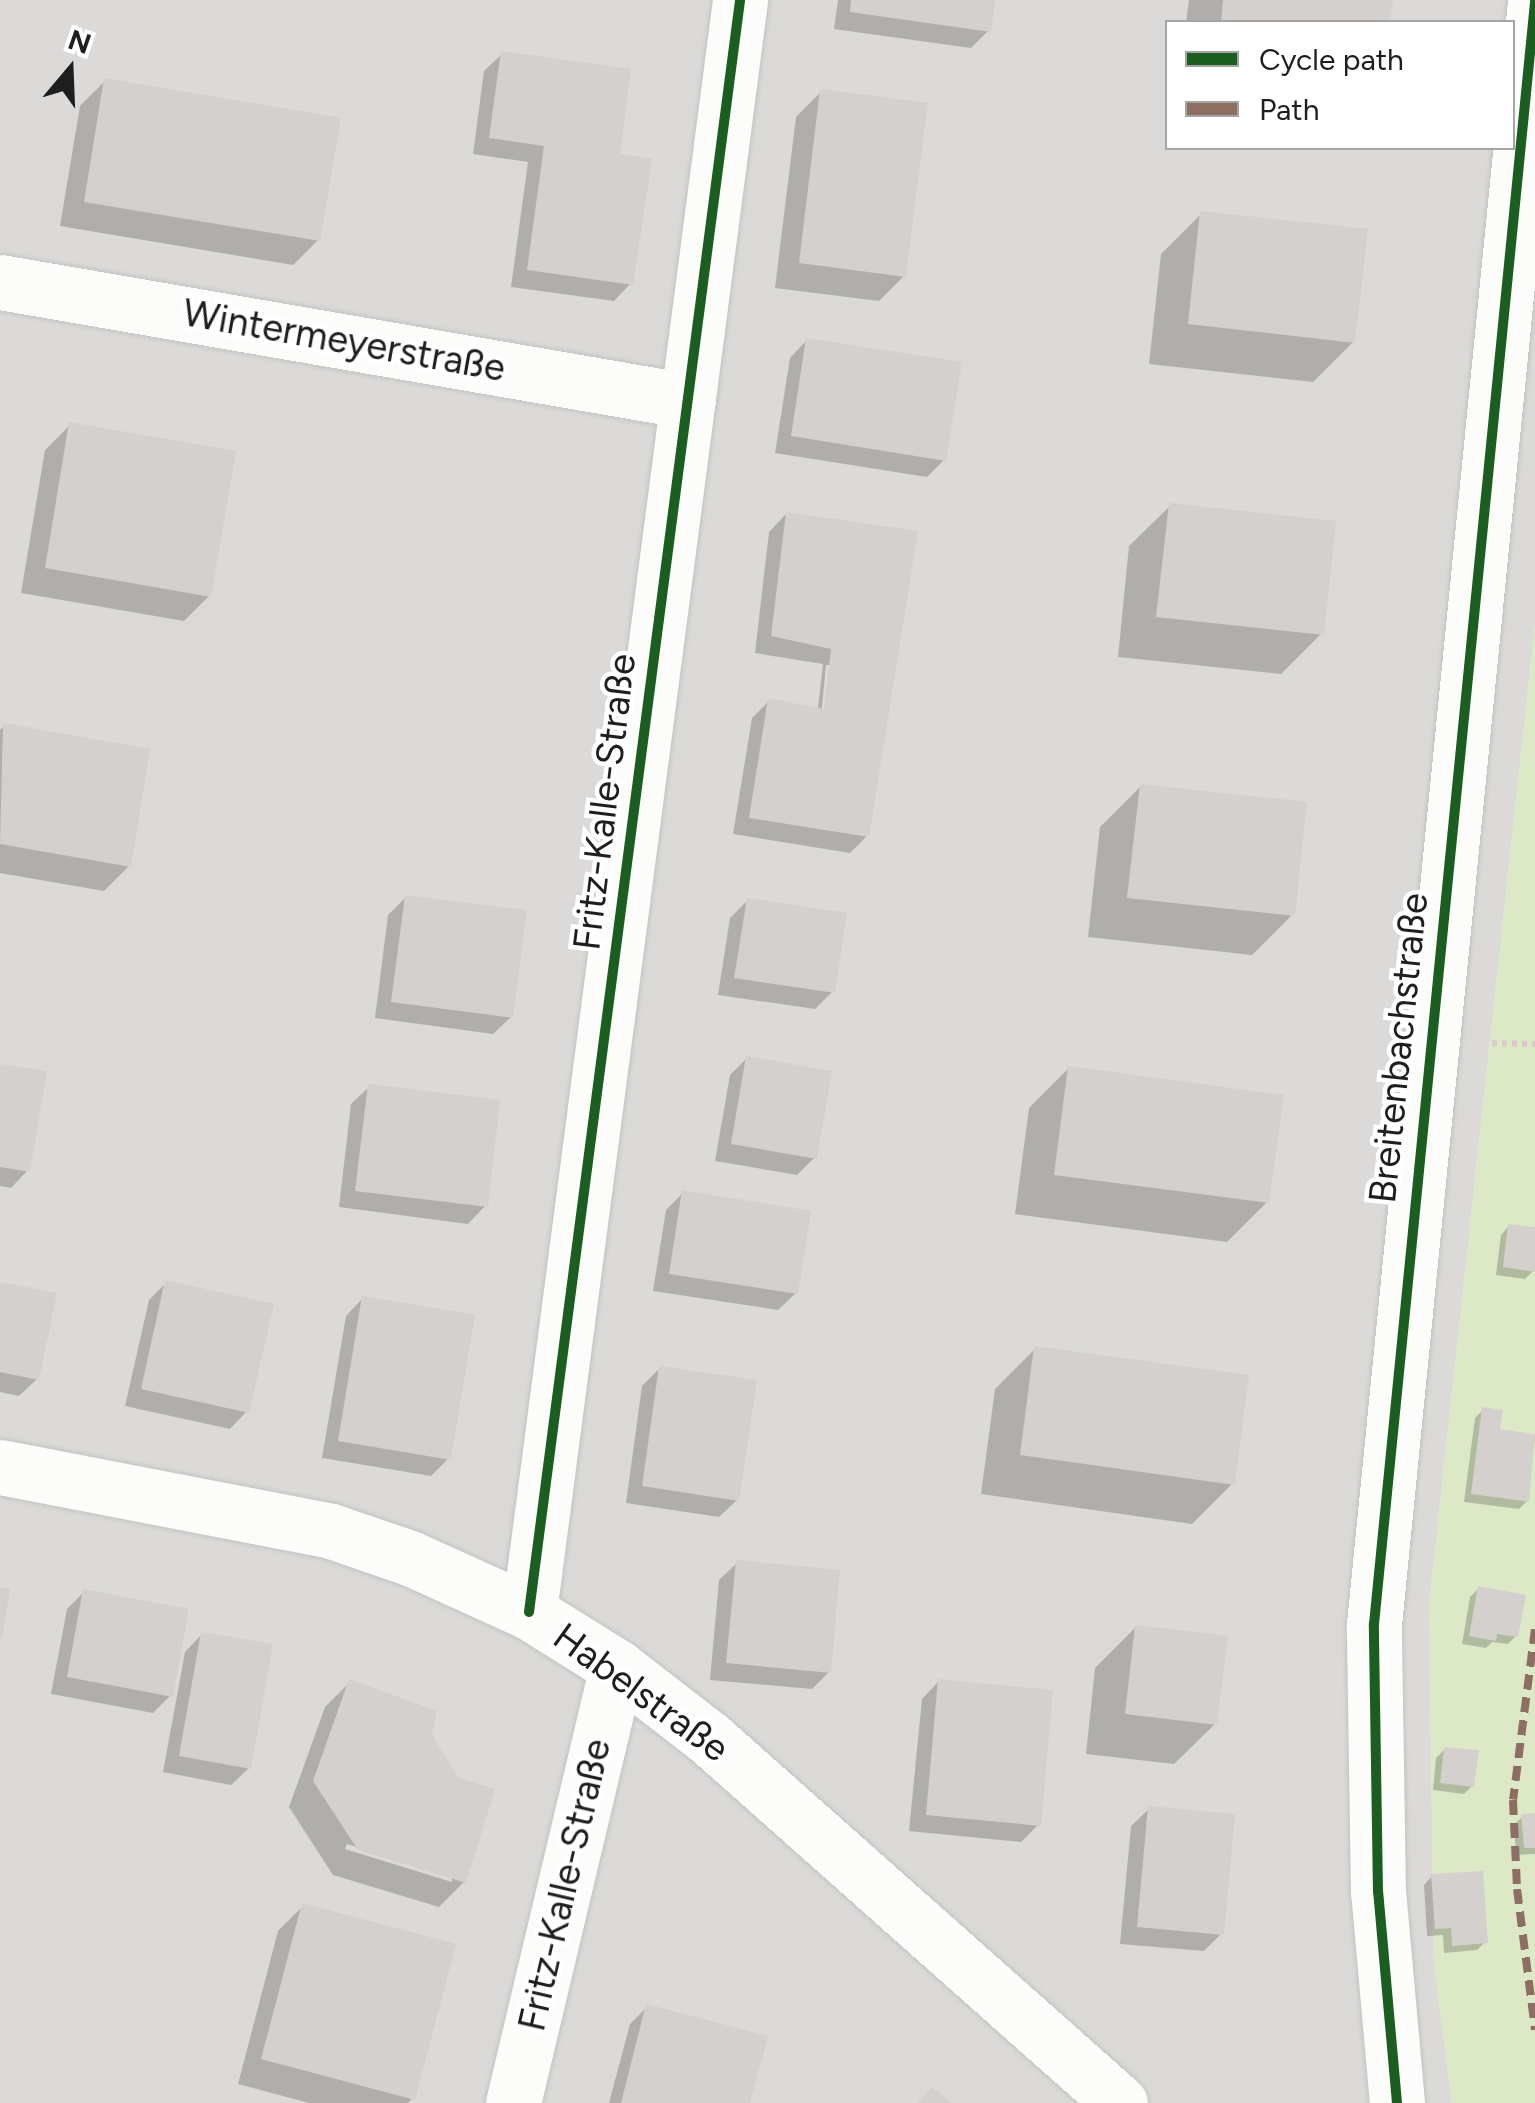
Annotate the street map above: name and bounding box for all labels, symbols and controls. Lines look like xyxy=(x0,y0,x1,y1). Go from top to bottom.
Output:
north arrow xyxy=(20,20,120,120)
legend xyxy=(1165,20,1515,150)
text: N xyxy=(64,22,96,61)
text: Cycle path xyxy=(1259,41,1404,78)
text: Path xyxy=(1259,91,1319,128)
street label: Wintermeyerstraße xyxy=(179,290,509,392)
street label: Fritz-Kalle-Straße xyxy=(564,651,646,953)
street label: Breitenbachstraße xyxy=(1360,891,1438,1205)
street label: Habelstraße xyxy=(544,1614,738,1772)
street label: Fritz-Kalle-Straße xyxy=(509,1734,621,2036)

